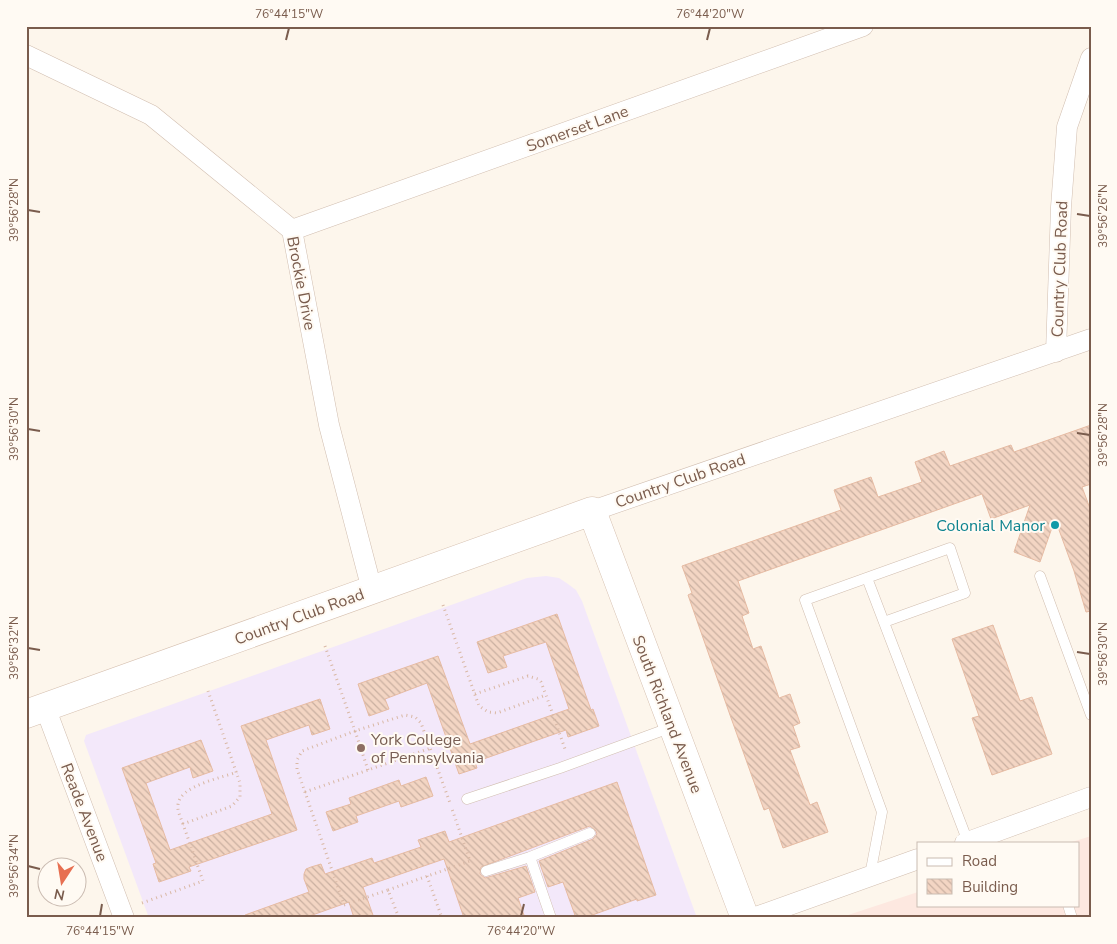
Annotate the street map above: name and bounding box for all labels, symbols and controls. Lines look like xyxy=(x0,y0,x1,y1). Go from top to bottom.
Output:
text: 76°44'15"W xyxy=(255,6,323,22)
text: 76°44'20"W xyxy=(676,6,744,22)
street label: Somerset Lane xyxy=(523,100,632,158)
text: 39°56'28"N xyxy=(6,178,22,242)
text: 39°56'26"N xyxy=(1095,184,1111,248)
street label: Country Club Road xyxy=(1047,200,1073,338)
street label: Brockie Drive xyxy=(281,234,321,332)
text: 39°56'30"N xyxy=(6,397,22,461)
text: 39°56'28"N xyxy=(1095,403,1111,467)
street label: Country Club Road xyxy=(612,448,748,514)
place label: Colonial Manor xyxy=(936,515,1045,537)
marker: Colonial Manor xyxy=(1049,519,1061,531)
street label: Country Club Road xyxy=(231,583,367,651)
text: 39°56'32"N xyxy=(6,616,22,680)
text: 39°56'30"N xyxy=(1095,622,1111,686)
street label: South Richland Avenue xyxy=(627,632,707,797)
place label: York College of Pennsylvania xyxy=(370,729,484,769)
marker: York College of Pennsylvania xyxy=(355,742,367,754)
street label: Reade Avenue xyxy=(55,760,113,865)
text: 39°56'34"N xyxy=(6,834,22,898)
legend xyxy=(917,842,1080,906)
text: Road xyxy=(962,851,997,871)
north arrow xyxy=(38,856,88,906)
text: Building xyxy=(962,877,1018,897)
text: N xyxy=(52,884,67,905)
text: 76°44'15"W xyxy=(66,923,134,939)
text: 76°44'20"W xyxy=(487,923,555,939)

